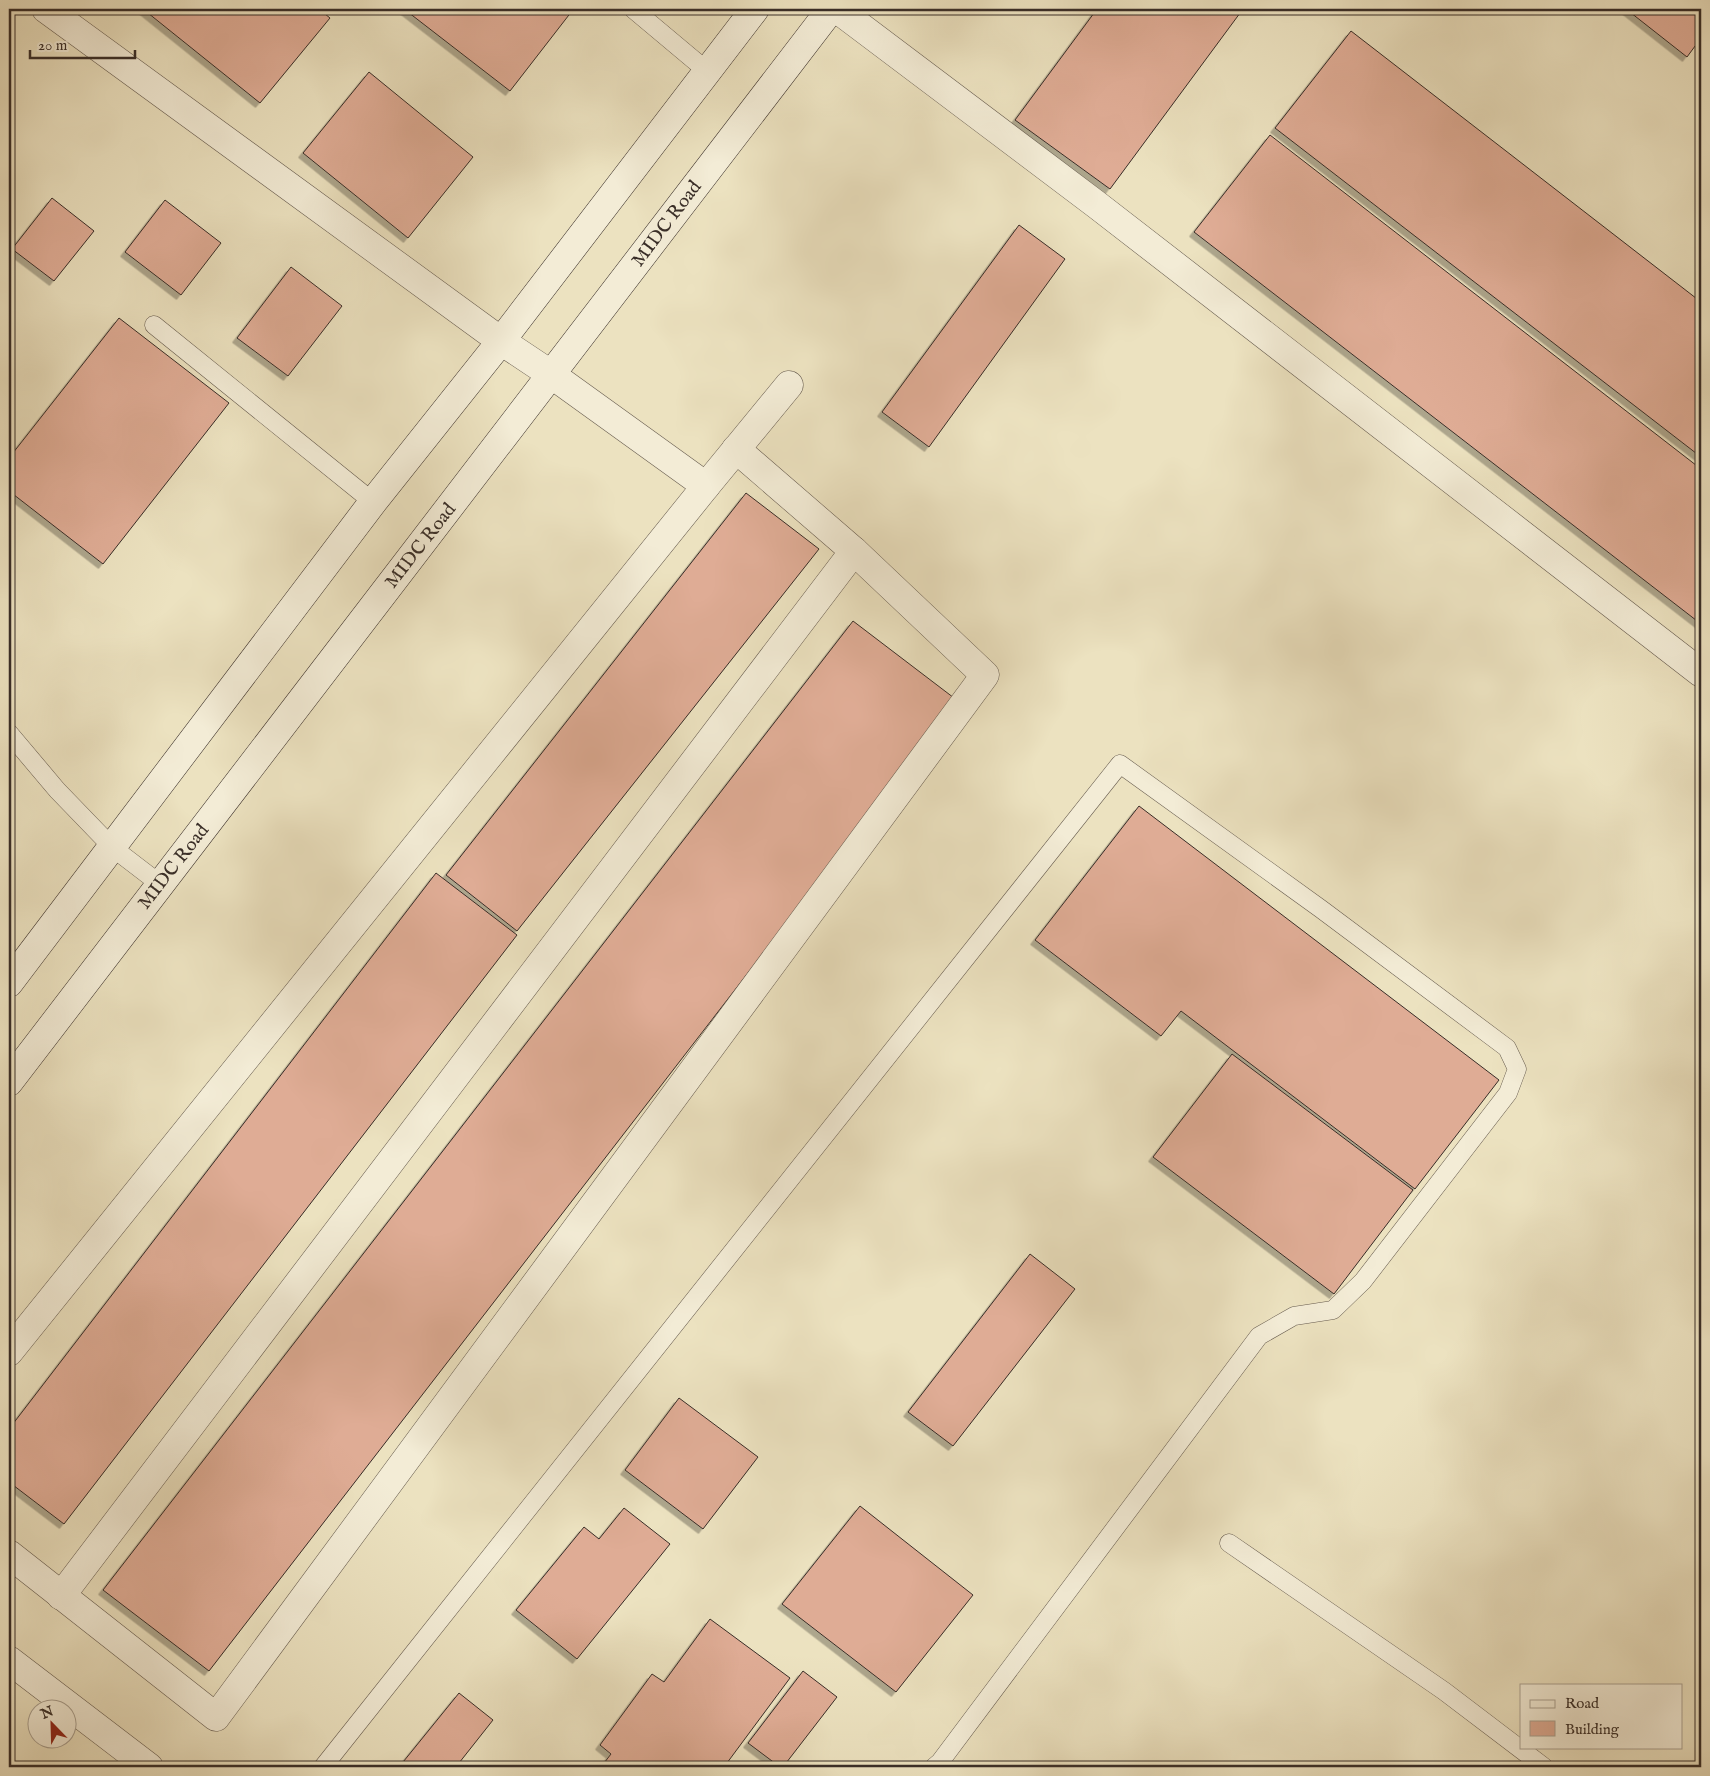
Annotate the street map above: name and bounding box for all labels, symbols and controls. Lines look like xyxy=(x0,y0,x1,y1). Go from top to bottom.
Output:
scale bar xyxy=(30,28,135,60)
text: 20 m xyxy=(38,36,68,55)
street label: MIDC Road xyxy=(627,175,708,272)
street label: MIDC Road xyxy=(380,498,462,594)
street label: MIDC Road xyxy=(133,819,215,915)
legend xyxy=(1520,1684,1682,1748)
text: Road xyxy=(1565,1694,1600,1713)
north arrow xyxy=(28,1698,78,1748)
text: N xyxy=(37,1702,56,1724)
text: Building xyxy=(1565,1720,1620,1739)

